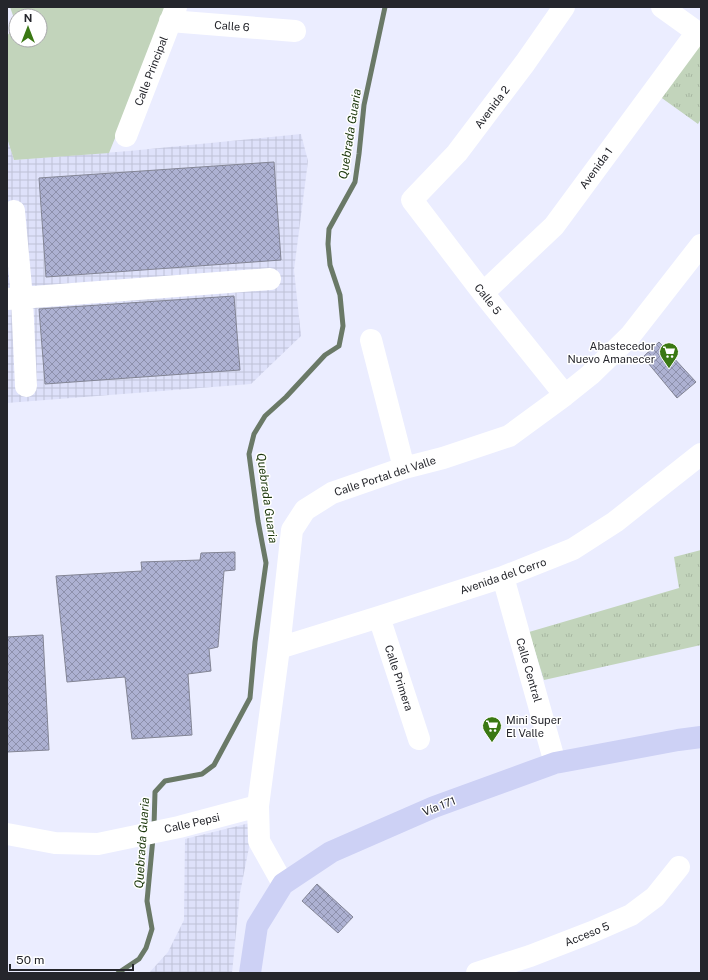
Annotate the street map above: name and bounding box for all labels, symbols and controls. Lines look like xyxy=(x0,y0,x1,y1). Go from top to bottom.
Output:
north arrow xyxy=(8,8,48,48)
text: N xyxy=(24,12,32,24)
street label: Calle 6 xyxy=(214,19,250,33)
street label: Calle Principal xyxy=(132,34,170,108)
street label: Avenida 2 xyxy=(472,83,512,130)
water label: Quebrada Guaria xyxy=(336,88,364,180)
street label: Avenida 1 xyxy=(577,145,615,191)
street label: Calle 5 xyxy=(472,281,504,317)
place label: Abastecedor Nuevo Amanecer xyxy=(567,340,655,365)
supermarket icon: Abastecedor Nuevo Amanecer xyxy=(658,341,680,369)
water label: Quebrada Guaria xyxy=(254,452,280,544)
street label: Calle Portal del Valle xyxy=(333,454,437,498)
street label: Avenida del Cerro xyxy=(458,556,548,596)
street label: Calle Central xyxy=(514,636,544,704)
street label: Calle Primera xyxy=(383,643,415,713)
place label: Mini Super El Valle xyxy=(506,714,561,739)
supermarket icon: Mini Super El Valle xyxy=(481,715,503,743)
street label: Vía 171 xyxy=(421,794,457,818)
water label: Quebrada Guaria xyxy=(132,797,152,889)
street label: Calle Pepsi xyxy=(163,811,221,835)
street label: Acceso 5 xyxy=(563,920,611,948)
scale bar xyxy=(10,946,133,972)
text: 50 m xyxy=(16,953,44,967)

